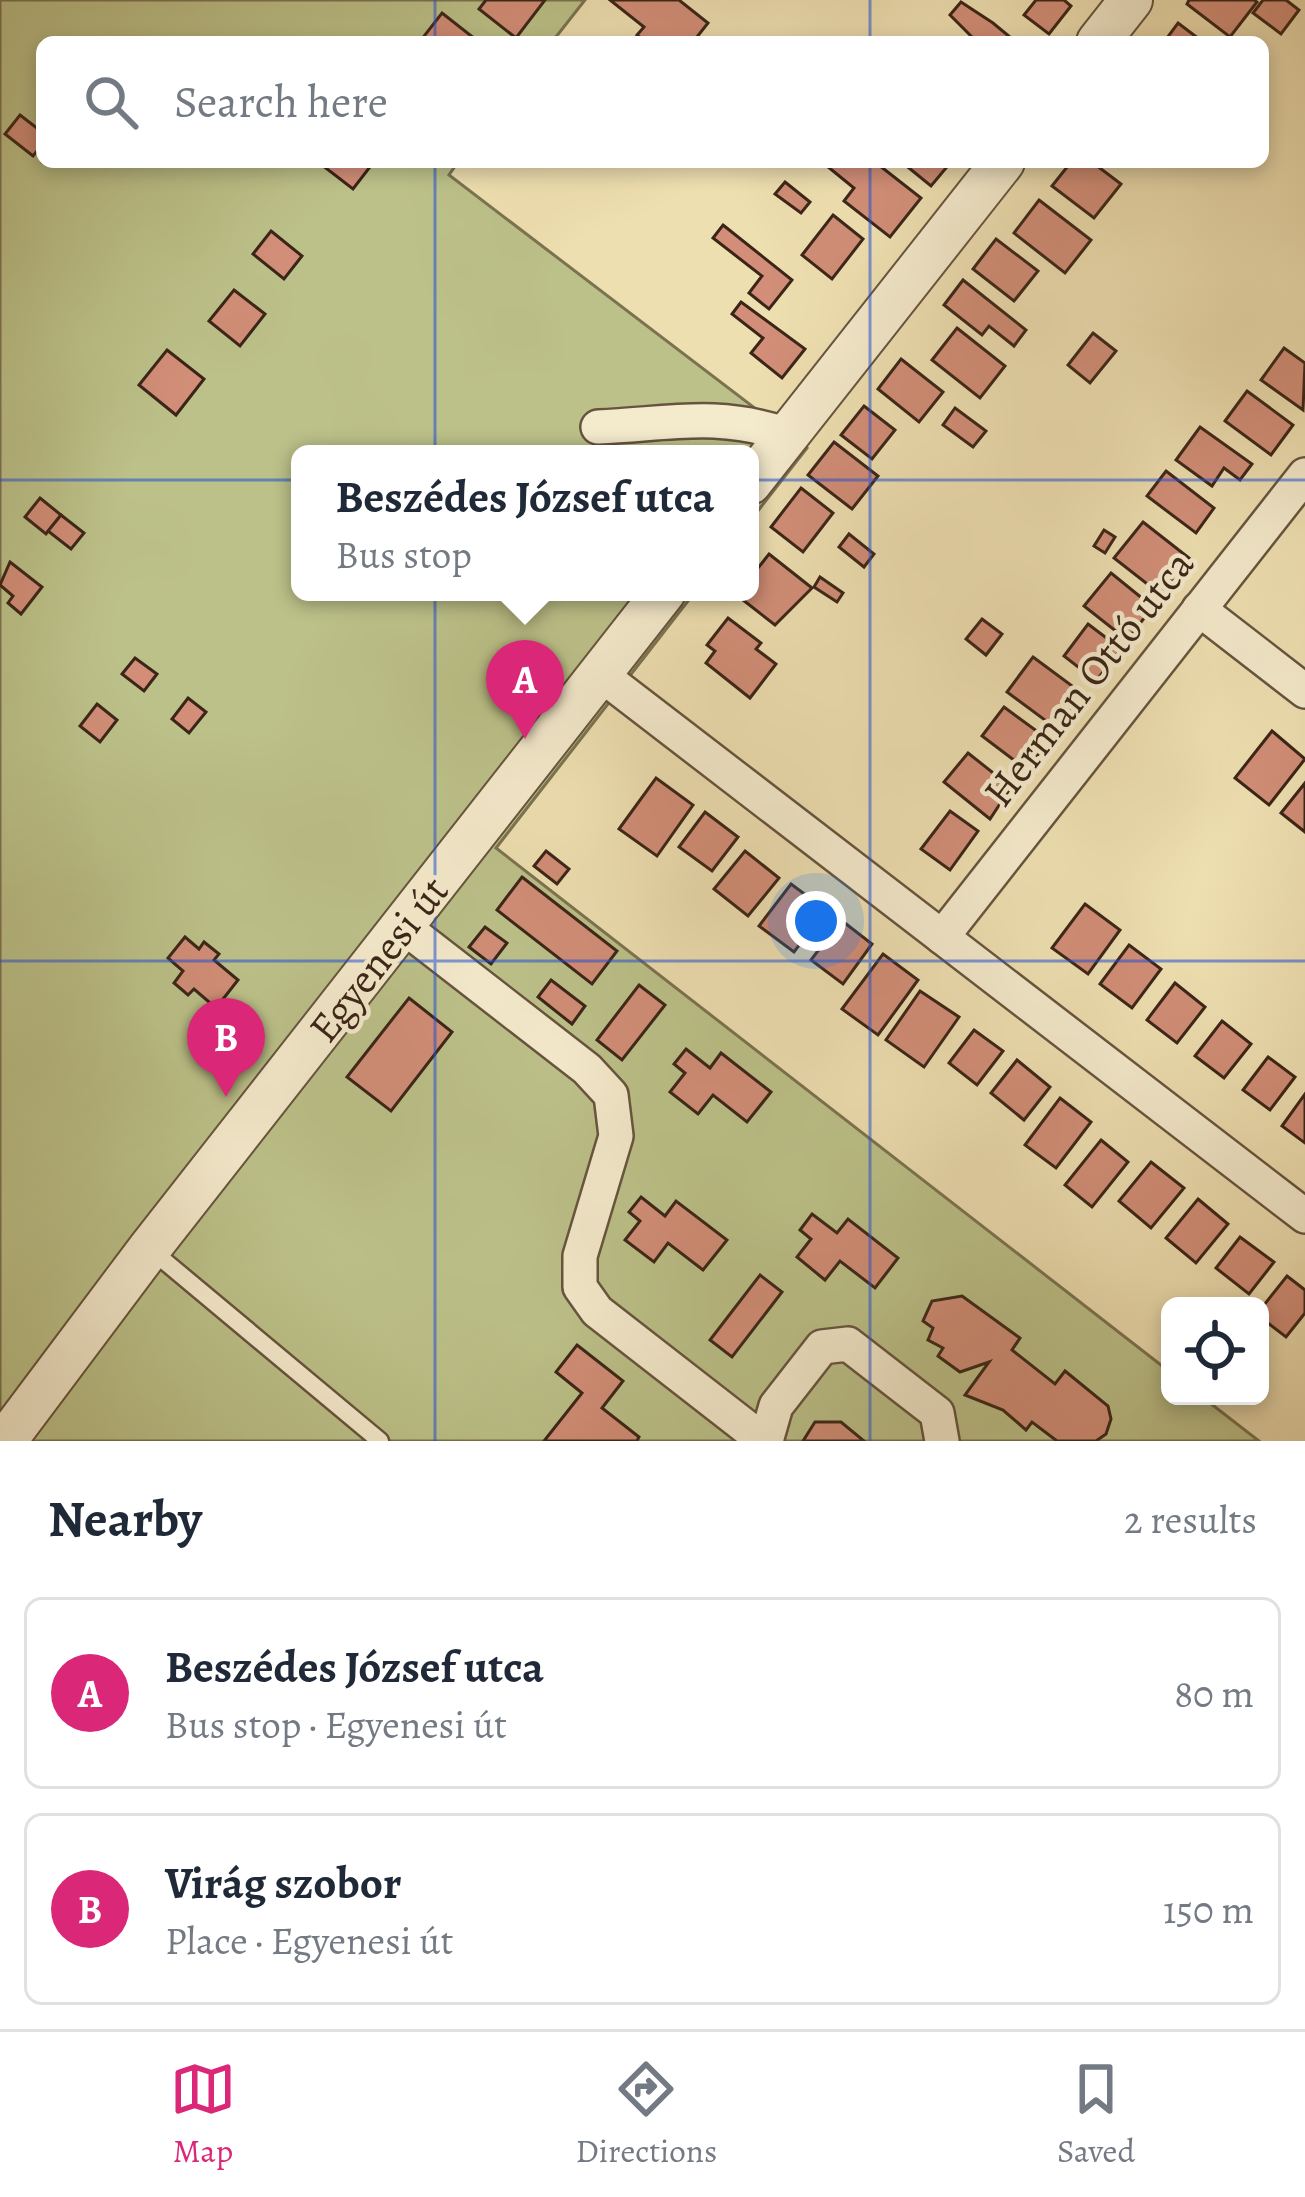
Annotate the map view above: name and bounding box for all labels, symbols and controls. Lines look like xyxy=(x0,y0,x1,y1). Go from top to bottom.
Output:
search box xyxy=(36,36,1269,168)
icon: search xyxy=(78,69,144,135)
text: Search here xyxy=(174,71,388,133)
popup xyxy=(291,445,759,601)
text: Beszédes József utca xyxy=(336,466,714,528)
text: Bus stop xyxy=(336,528,472,581)
street label: Herman Ottó utca xyxy=(970,538,1206,818)
pin: A xyxy=(486,640,564,739)
street label: Egyenesi út xyxy=(295,864,461,1054)
your location xyxy=(786,891,846,951)
pin: B xyxy=(187,998,265,1097)
map controls xyxy=(1161,1297,1269,1405)
button: locate xyxy=(1161,1297,1269,1405)
text: Nearby xyxy=(48,1484,202,1554)
text: 2 results xyxy=(1124,1493,1257,1546)
text: Beszédes József utca xyxy=(165,1636,544,1698)
text: A xyxy=(78,1667,102,1720)
text: 80 m xyxy=(1174,1667,1254,1720)
text: Bus stop · Egyenesi út xyxy=(165,1698,507,1751)
text: Virág szobor xyxy=(165,1852,401,1914)
text: B xyxy=(78,1883,102,1936)
text: 150 m xyxy=(1163,1883,1254,1936)
text: Place · Egyenesi út xyxy=(165,1914,453,1967)
tab: Map xyxy=(170,2056,236,2173)
tab: Directions xyxy=(576,2056,717,2173)
tab: Saved xyxy=(1057,2056,1135,2173)

